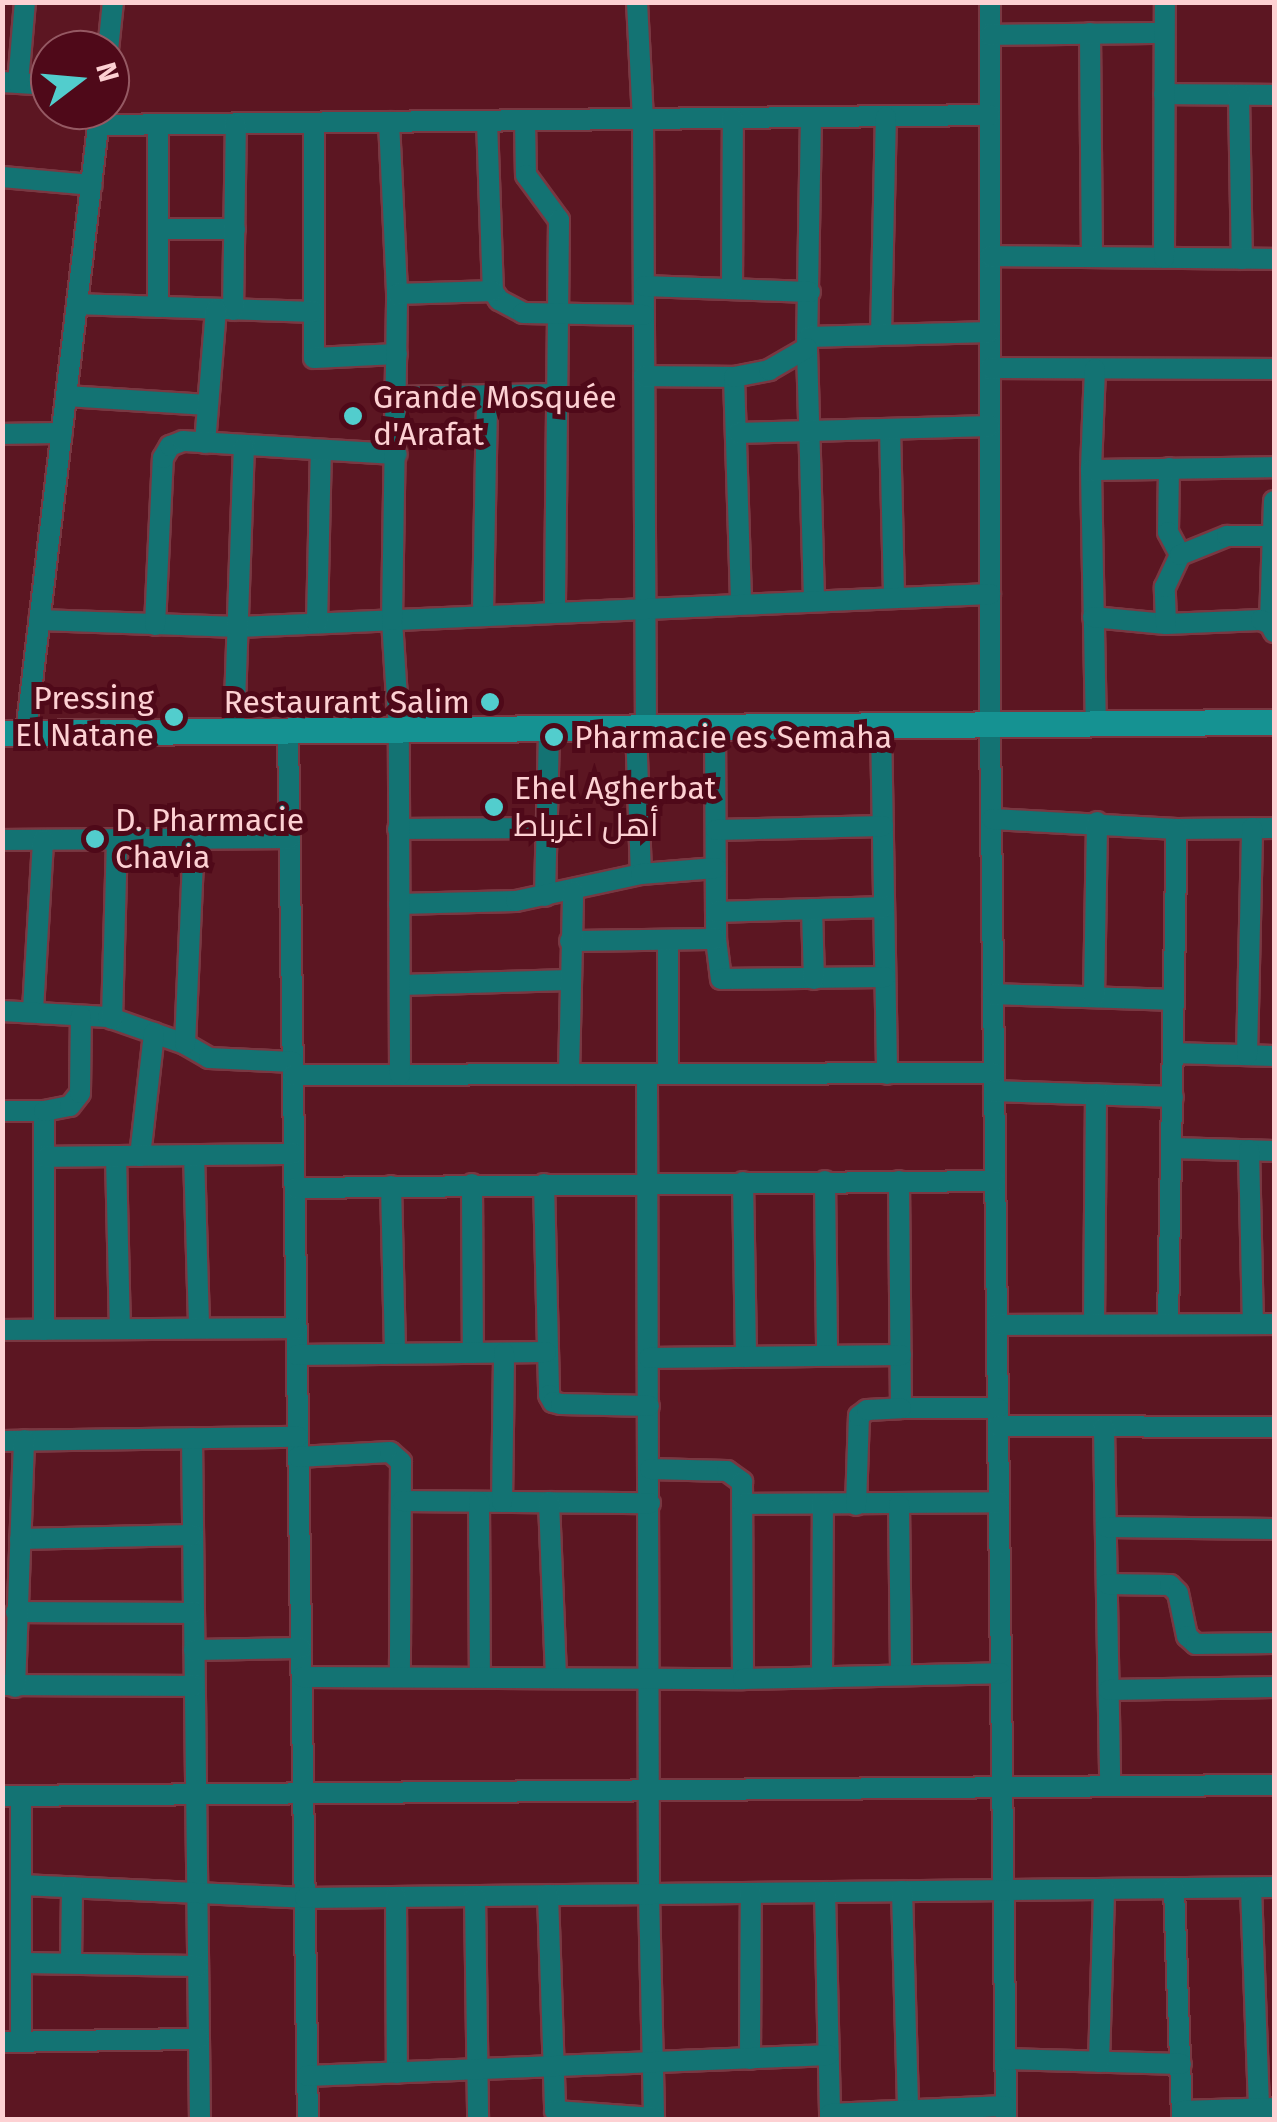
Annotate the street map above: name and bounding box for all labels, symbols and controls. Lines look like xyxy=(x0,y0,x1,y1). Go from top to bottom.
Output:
north arrow xyxy=(30,30,130,130)
text: N xyxy=(89,59,126,86)
place label: Grande Mosquée d'Arafat xyxy=(373,379,617,454)
marker: Grande Mosquée d'Arafat xyxy=(342,405,364,427)
place label: Pressing El Natane xyxy=(15,680,154,755)
place label: Restaurant Salim xyxy=(224,683,470,721)
marker: Restaurant Salim xyxy=(479,691,501,713)
marker: Pressing El Natane xyxy=(163,706,185,728)
place label: Pharmacie es Semaha xyxy=(574,718,892,756)
marker: Pharmacie es Semaha xyxy=(543,726,565,748)
place label: Ehel Agherbat أهل اغرباط xyxy=(514,770,716,845)
marker: Ehel Agherbat أهل اغرباط xyxy=(483,796,505,818)
place label: D. Pharmacie Chavia xyxy=(115,802,304,877)
marker: D. Pharmacie Chavia xyxy=(84,828,106,850)

